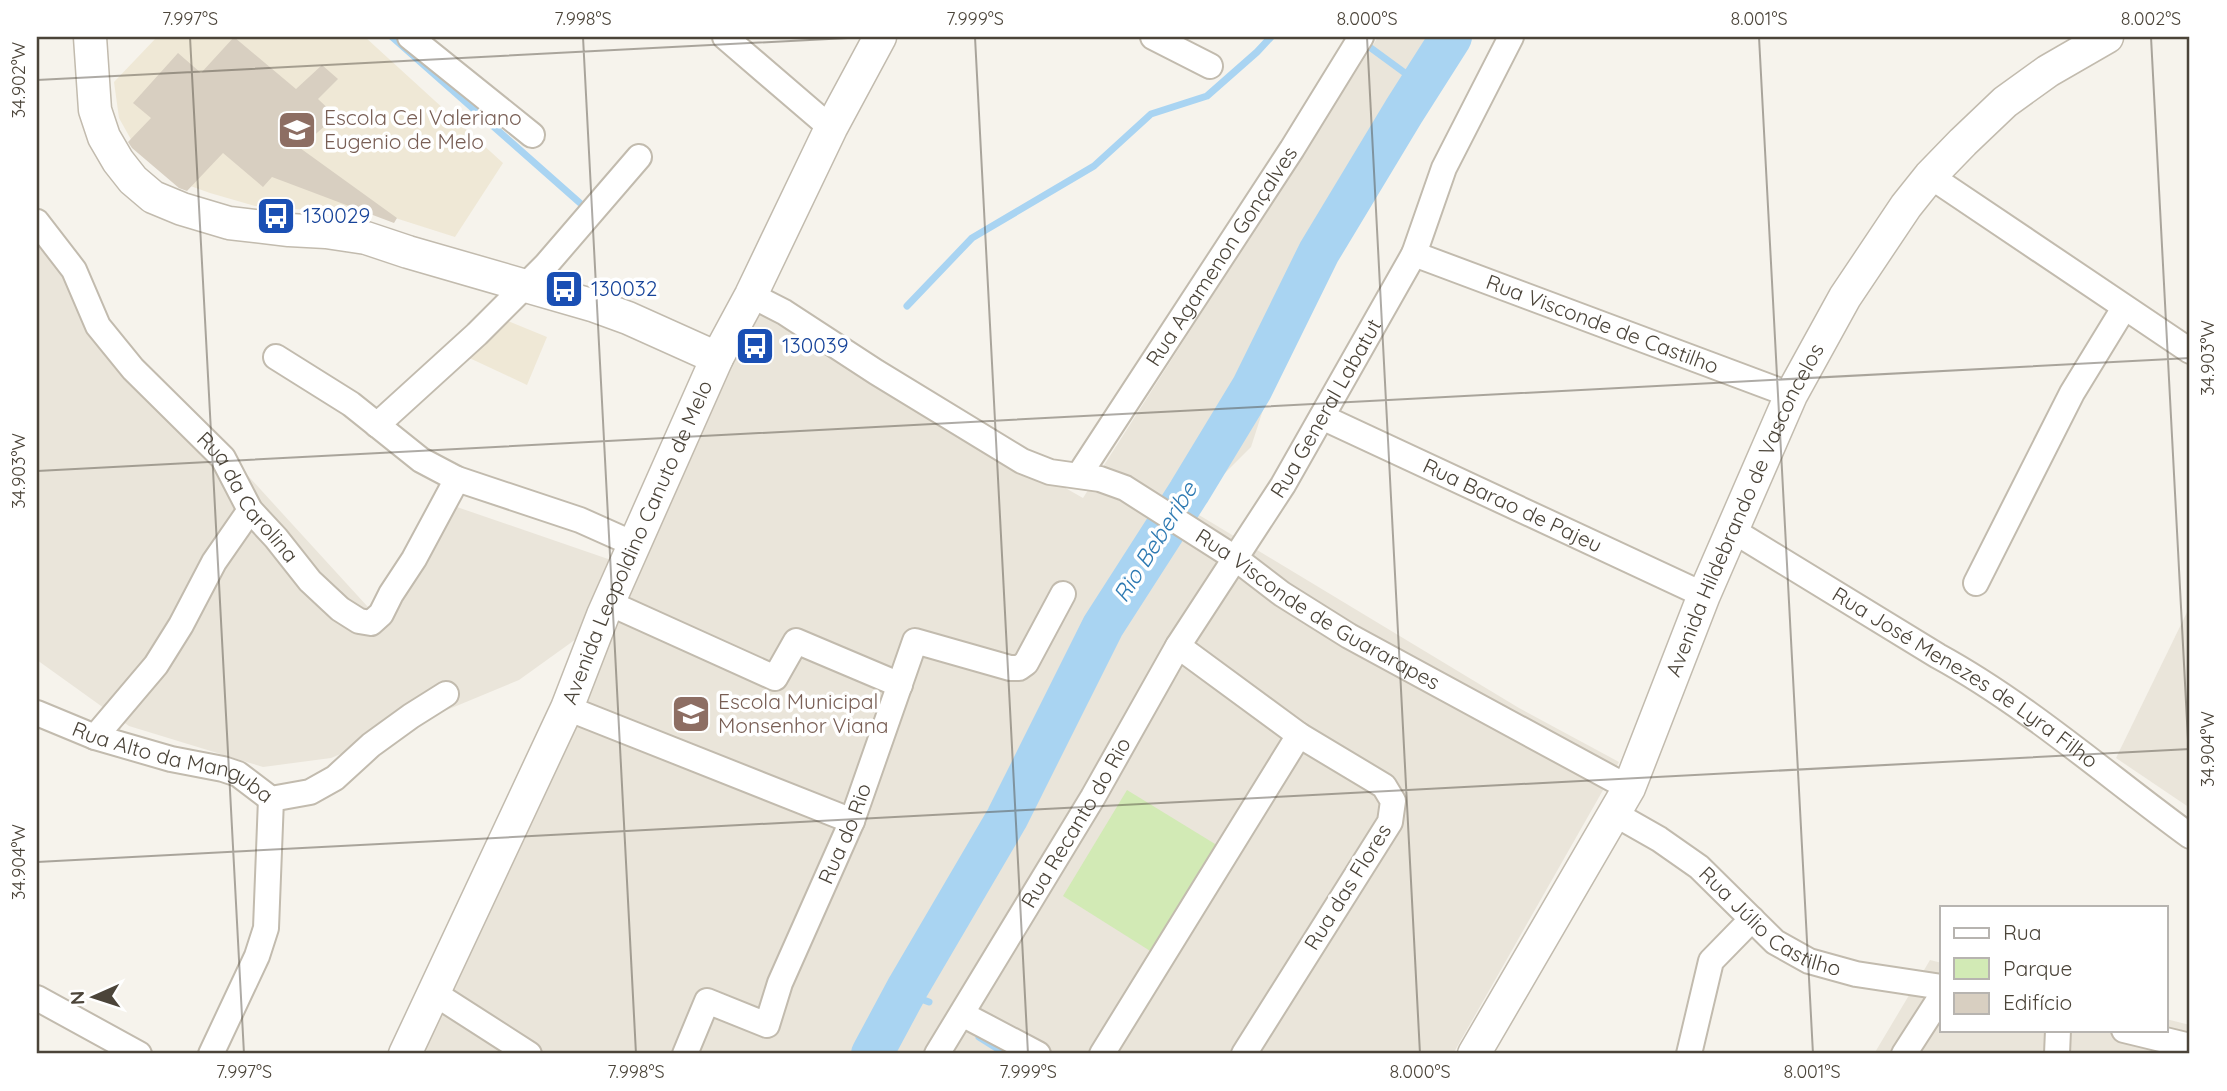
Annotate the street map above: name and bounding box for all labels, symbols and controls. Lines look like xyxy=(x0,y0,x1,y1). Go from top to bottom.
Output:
text: 7.997°S xyxy=(162,7,218,30)
text: 7.998°S xyxy=(554,7,612,30)
text: 7.999°S xyxy=(946,7,1004,30)
text: 8.000°S xyxy=(1336,7,1398,30)
text: 8.001°S xyxy=(1730,7,1788,30)
text: 8.002°S xyxy=(2121,7,2181,30)
text: 34.902°W xyxy=(7,42,30,118)
place label: Escola Cel Valeriano Eugenio de Melo xyxy=(324,104,522,154)
school or university icon: Escola Cel Valeriano Eugenio de Melo xyxy=(276,109,318,151)
street label: Rua Agamenon Gonçalves xyxy=(1140,141,1302,371)
bus stop icon: 130029 xyxy=(255,195,297,237)
place label: 130029 xyxy=(303,202,370,228)
bus stop icon: 130032 xyxy=(543,268,585,310)
street label: Rua Visconde de Castilho xyxy=(1483,268,1723,379)
place label: 130032 xyxy=(591,275,657,301)
street label: Rua General Labatut xyxy=(1264,314,1386,502)
text: 34.903°W xyxy=(2196,320,2219,396)
bus stop icon: 130039 xyxy=(734,325,776,367)
place label: 130039 xyxy=(782,332,849,358)
street label: Avenida Hildebrando de Vasconcelos xyxy=(1660,339,1829,680)
street label: Avenida Leopoldino Canuto de Melo xyxy=(556,376,718,708)
street label: Rua da Carolina xyxy=(192,426,304,567)
text: 34.903°W xyxy=(7,433,30,509)
street label: Rua Barao de Pajeu xyxy=(1419,452,1607,558)
water label: Rio Beberibe xyxy=(1106,475,1203,607)
street label: Rua Visconde de Guararapes xyxy=(1191,522,1445,695)
street label: Rua José Menezes de Lyra Filho xyxy=(1828,581,2104,773)
place label: Escola Municipal Monsenhor Viana xyxy=(718,688,889,738)
school or university icon: Escola Municipal Monsenhor Viana xyxy=(670,693,712,735)
text: 34.904°W xyxy=(2196,711,2219,787)
street label: Rua Alto da Manguba xyxy=(68,715,279,808)
street label: Rua Recanto do Rio xyxy=(1015,732,1136,912)
street label: Rua do Rio xyxy=(812,779,876,888)
street label: Rua das Flores xyxy=(1298,819,1396,954)
text: 34.904°W xyxy=(7,824,30,900)
street label: Rua Júlio Castilho xyxy=(1694,860,1844,981)
legend xyxy=(1940,906,2168,1032)
text: Rua xyxy=(2003,919,2042,945)
text: Parque xyxy=(2003,955,2072,981)
north arrow xyxy=(60,962,130,1032)
text: Edifício xyxy=(2003,989,2072,1015)
text: N xyxy=(65,990,89,1005)
text: 7.997°S xyxy=(216,1060,272,1083)
text: 7.998°S xyxy=(607,1060,665,1083)
text: 7.999°S xyxy=(999,1060,1057,1083)
text: 8.000°S xyxy=(1389,1060,1451,1083)
text: 8.001°S xyxy=(1783,1060,1841,1083)

